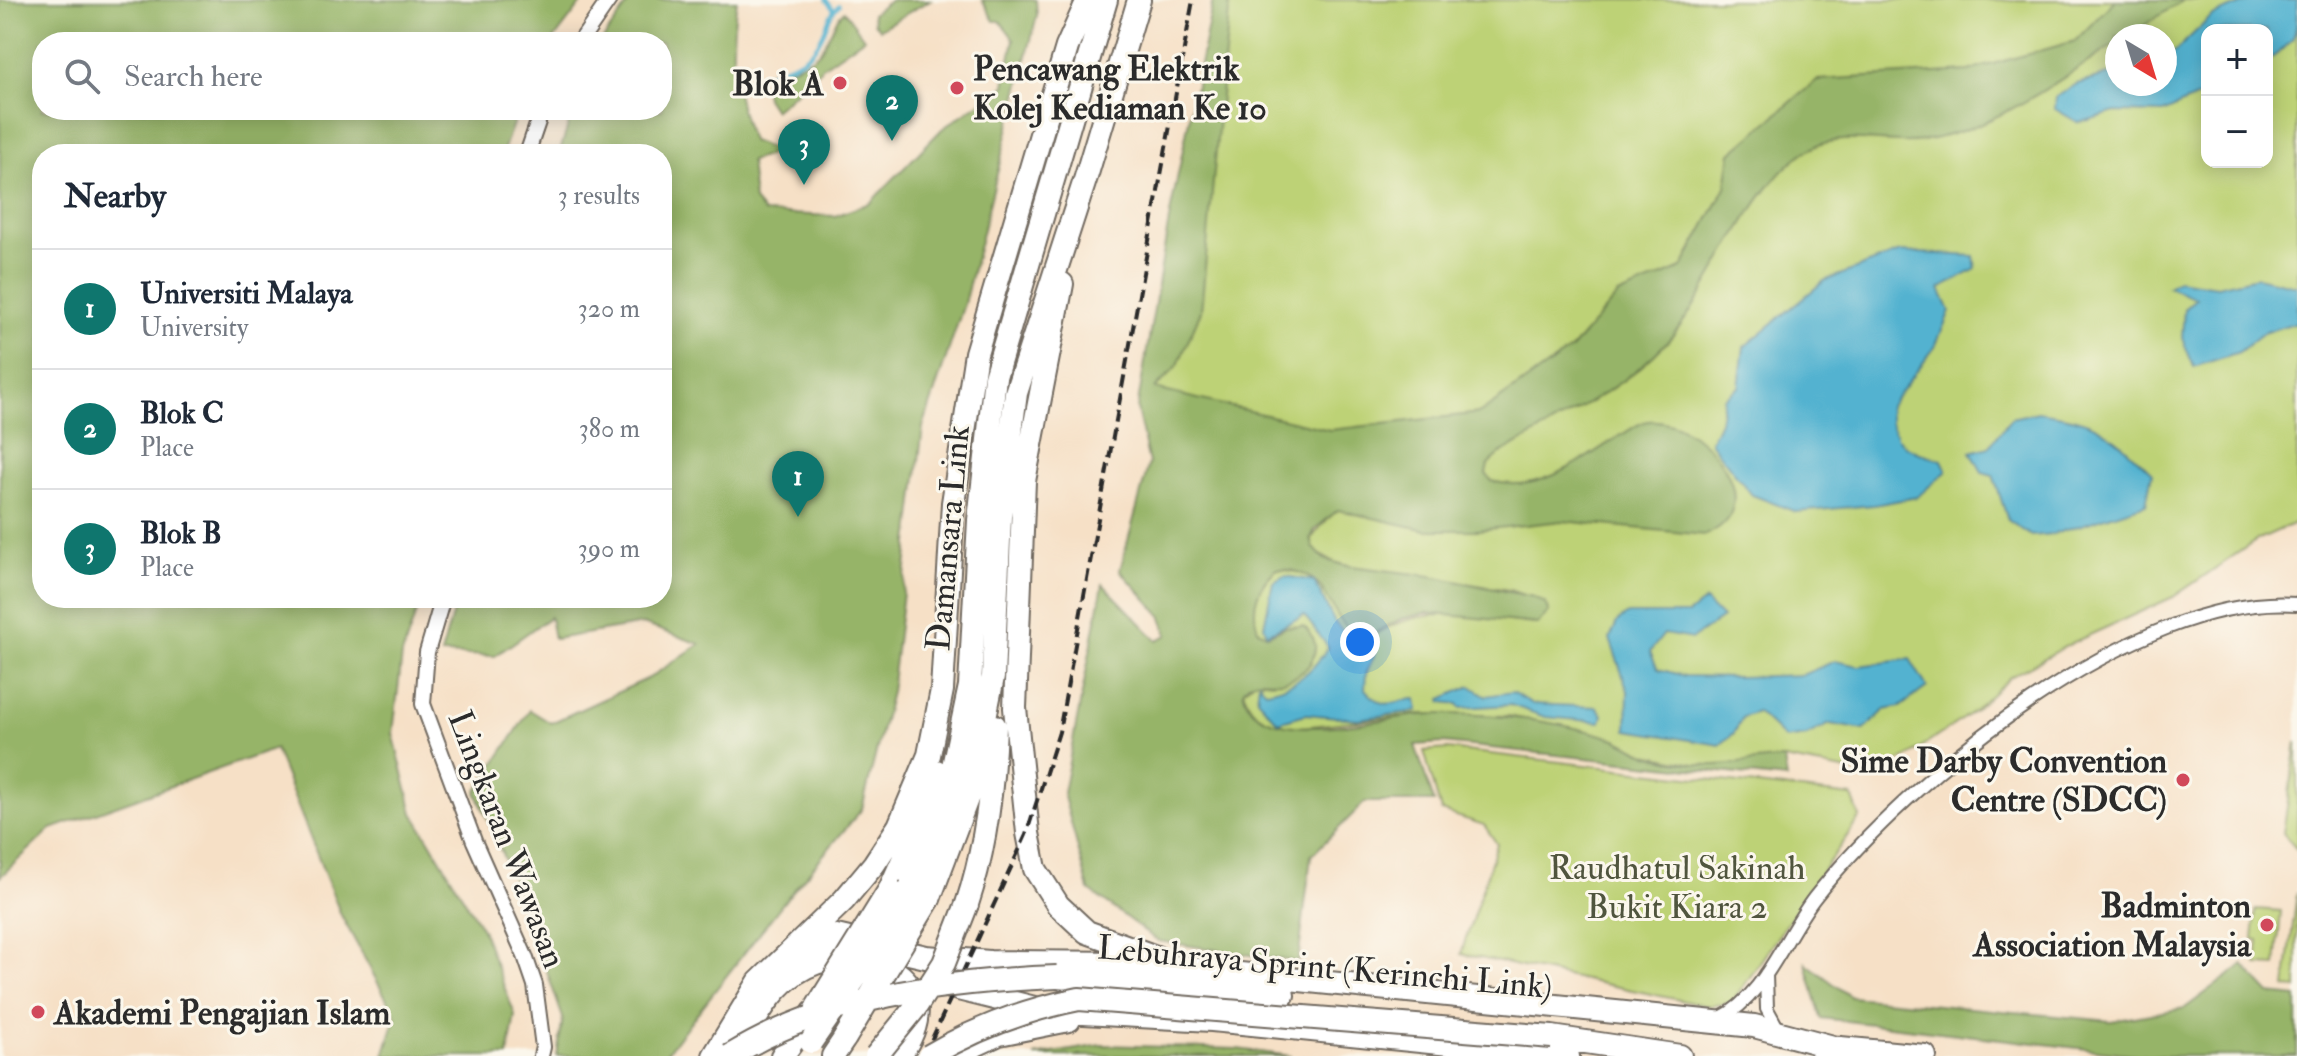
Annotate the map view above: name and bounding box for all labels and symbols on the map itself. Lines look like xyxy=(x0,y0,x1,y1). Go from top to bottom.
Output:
north arrow xyxy=(2105,24,2177,96)
place label: Pencawang Elektrik Kolej Kediaman Ke 10 xyxy=(973,48,1267,130)
place label: Blok A xyxy=(732,63,824,106)
marker: Blok A xyxy=(831,74,849,92)
pin: 2 xyxy=(866,75,918,141)
marker: Pencawang Elektrik Kolej Kediaman Ke 10 xyxy=(948,79,966,97)
pin: 3 xyxy=(778,119,830,185)
street label: Damansara Link xyxy=(917,423,980,653)
pin: 1 xyxy=(772,451,824,517)
your location xyxy=(1340,622,1380,662)
street label: Lingkaran Wawasan xyxy=(438,705,575,974)
place label: Sime Darby Convention Centre (SDCC) xyxy=(1841,740,2167,822)
marker: Sime Darby Convention Centre (SDCC) xyxy=(2174,771,2192,789)
park label: Raudhatul Sakinah Bukit Kiara 2 xyxy=(1549,847,1805,929)
place label: Badminton Association Malaysia xyxy=(1971,885,2252,967)
marker: Badminton Association Malaysia xyxy=(2258,916,2276,934)
street label: Lebuhraya Sprint (Kerinchi Link) xyxy=(1095,926,1554,1009)
place label: Akademi Pengajian Islam xyxy=(52,992,391,1035)
marker: Akademi Pengajian Islam xyxy=(29,1003,47,1021)

